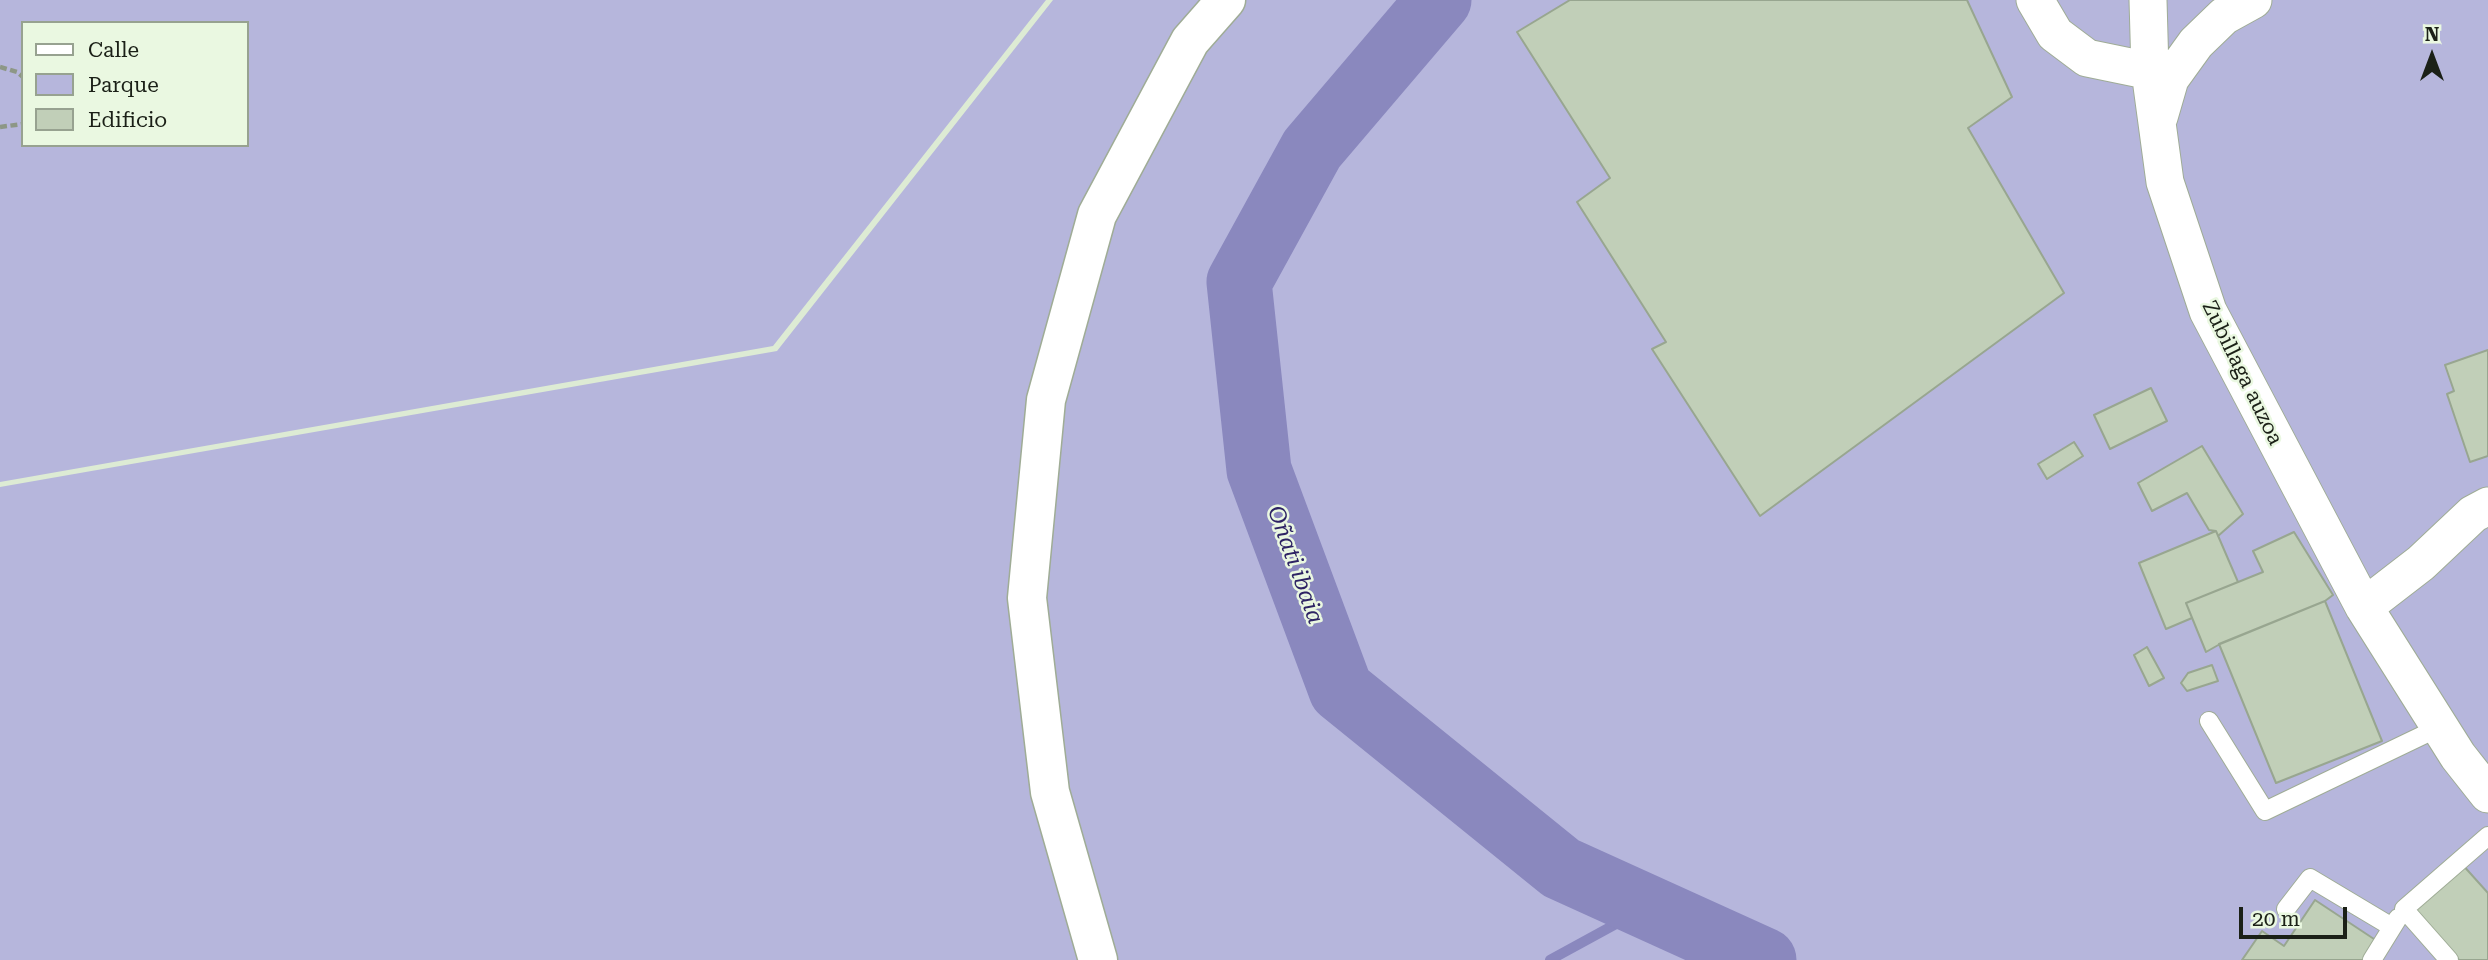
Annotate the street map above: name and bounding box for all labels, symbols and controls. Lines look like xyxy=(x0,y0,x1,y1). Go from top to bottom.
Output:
legend xyxy=(21,21,248,147)
north arrow xyxy=(2397,21,2467,91)
text: N xyxy=(2425,23,2439,46)
text: Calle xyxy=(88,38,139,62)
text: Parque xyxy=(88,73,159,97)
text: Edificio xyxy=(88,108,167,132)
street label: Zubillaga auzoa xyxy=(2196,297,2288,449)
water label: Oñati ibaia xyxy=(1261,502,1329,628)
scale bar xyxy=(2243,894,2352,938)
text: 20 m xyxy=(2252,907,2300,931)

